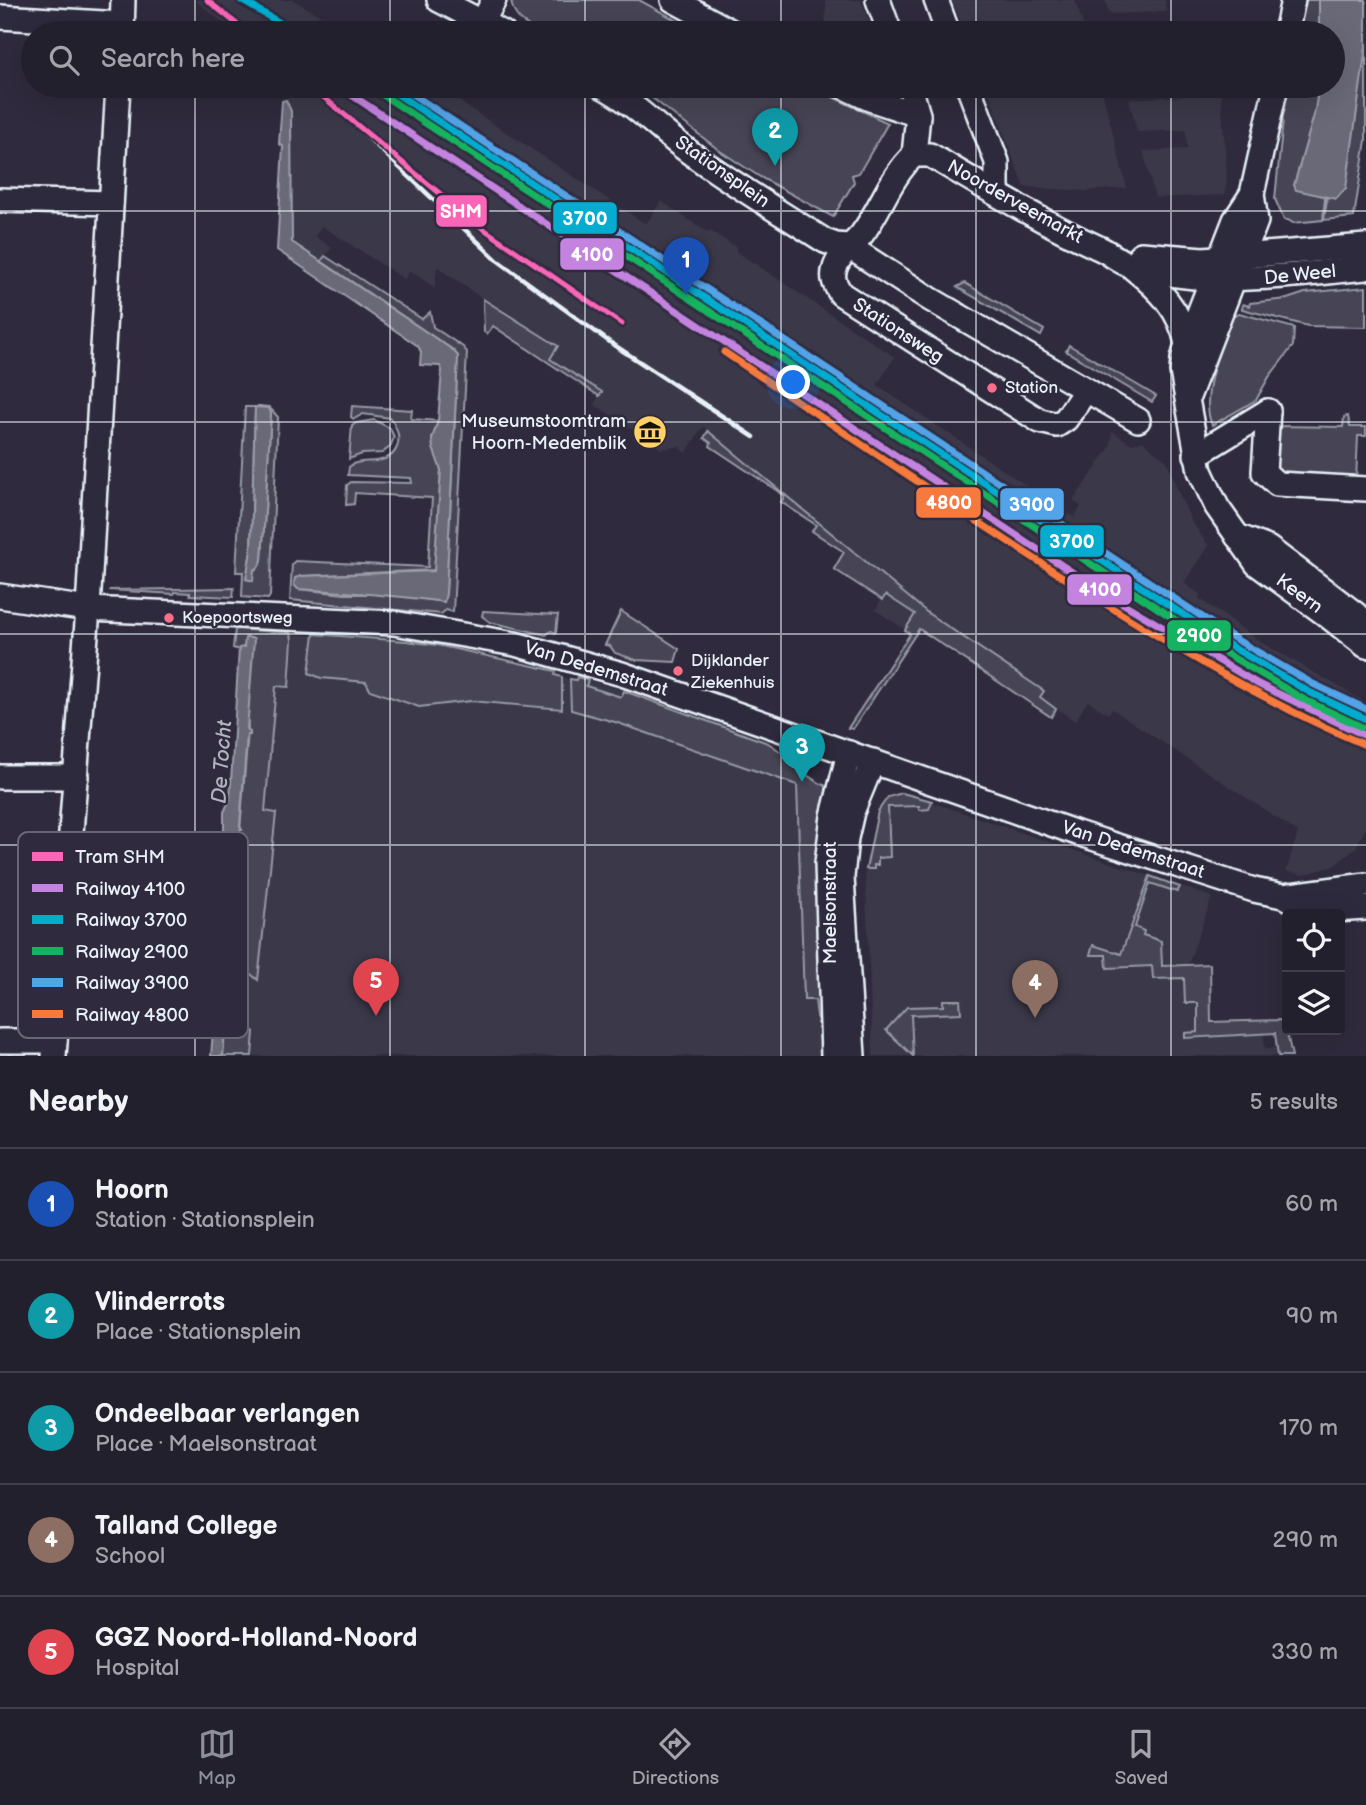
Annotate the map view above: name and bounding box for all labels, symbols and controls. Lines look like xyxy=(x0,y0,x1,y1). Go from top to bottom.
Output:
search box xyxy=(21,21,1345,98)
icon: search xyxy=(45,41,83,79)
text: Search here xyxy=(101,44,245,75)
pin: 2 xyxy=(752,108,798,166)
street label: Stationsplein xyxy=(670,131,774,213)
street label: Noorderveemarkt xyxy=(943,155,1087,249)
line badge: SHM xyxy=(435,194,488,228)
text: SHM xyxy=(440,201,482,224)
line badge: 3700 xyxy=(552,201,618,235)
text: 3700 xyxy=(562,208,608,231)
line badge: 4100 xyxy=(559,237,625,271)
pin: 1 xyxy=(663,237,709,295)
text: 4100 xyxy=(571,244,613,267)
street label: De Weel xyxy=(1263,260,1337,290)
street label: Stationsweg xyxy=(848,293,948,369)
your location xyxy=(776,365,810,399)
place label: Station xyxy=(1005,378,1058,398)
marker: Station xyxy=(985,381,999,395)
place label: Museumstoomtram Hoorn-Medemblik xyxy=(461,410,627,455)
museum icon: Museumstoomtram Hoorn-Medemblik xyxy=(631,413,669,451)
line badge: 4800 xyxy=(915,486,982,519)
line badge: 3900 xyxy=(999,487,1065,521)
text: 4800 xyxy=(926,492,972,515)
text: 3900 xyxy=(1009,494,1055,517)
line badge: 3700 xyxy=(1039,524,1105,558)
text: 3700 xyxy=(1049,531,1095,554)
street label: Keern xyxy=(1271,569,1327,619)
line badge: 4100 xyxy=(1066,573,1133,606)
text: 4100 xyxy=(1079,579,1121,602)
place label: Koepoortsweg xyxy=(182,608,293,628)
marker: Koepoortsweg xyxy=(162,611,176,625)
line badge: 2900 xyxy=(1166,619,1232,652)
text: 2900 xyxy=(1176,625,1222,648)
street label: Van Dedemstraat xyxy=(522,636,671,702)
place label: Dijklander Ziekenhuis xyxy=(690,651,774,693)
marker: Dijklander Ziekenhuis xyxy=(671,664,685,678)
water label: De Tocht xyxy=(207,719,237,804)
pin: 3 xyxy=(779,724,825,782)
street label: Van Dedemstraat xyxy=(1059,816,1207,884)
legend xyxy=(18,832,248,1038)
street label: Maelsonstraat xyxy=(819,842,842,964)
text: Tram SHM xyxy=(75,846,165,869)
text: Railway 4100 xyxy=(75,878,185,901)
text: Railway 3700 xyxy=(75,909,187,932)
map controls xyxy=(1282,909,1345,1035)
button: locate xyxy=(1282,909,1345,972)
text: Railway 2900 xyxy=(75,941,188,964)
pin: 5 xyxy=(353,958,399,1016)
pin: 4 xyxy=(1012,960,1058,1018)
text: Railway 3900 xyxy=(75,972,189,995)
button: layers xyxy=(1282,972,1345,1035)
text: Railway 4800 xyxy=(75,1004,189,1027)
text: Nearby xyxy=(28,1084,128,1120)
text: 5 results xyxy=(1250,1088,1338,1116)
text: Hoorn xyxy=(95,1175,169,1206)
text: 1 xyxy=(46,1190,56,1218)
text: 60 m xyxy=(1285,1190,1338,1218)
text: Station · Stationsplein xyxy=(95,1206,315,1234)
text: Vlinderrots xyxy=(95,1287,225,1318)
text: 2 xyxy=(44,1302,58,1330)
text: 90 m xyxy=(1286,1302,1338,1330)
text: Place · Stationsplein xyxy=(95,1318,301,1346)
text: Ondeelbaar verlangen xyxy=(95,1399,360,1430)
text: 3 xyxy=(44,1414,58,1442)
text: 170 m xyxy=(1279,1414,1338,1442)
text: Place · Maelsonstraat xyxy=(95,1430,317,1458)
text: Talland College xyxy=(95,1511,278,1542)
text: 4 xyxy=(44,1526,58,1554)
text: 290 m xyxy=(1272,1526,1338,1554)
text: School xyxy=(95,1542,165,1570)
text: GGZ Noord-Holland-Noord xyxy=(95,1623,417,1654)
text: 5 xyxy=(44,1638,58,1666)
text: 330 m xyxy=(1271,1638,1338,1666)
text: Hospital xyxy=(95,1654,180,1682)
tab: Map xyxy=(198,1725,236,1790)
tab: Directions xyxy=(632,1725,719,1790)
tab: Saved xyxy=(1115,1725,1168,1790)

